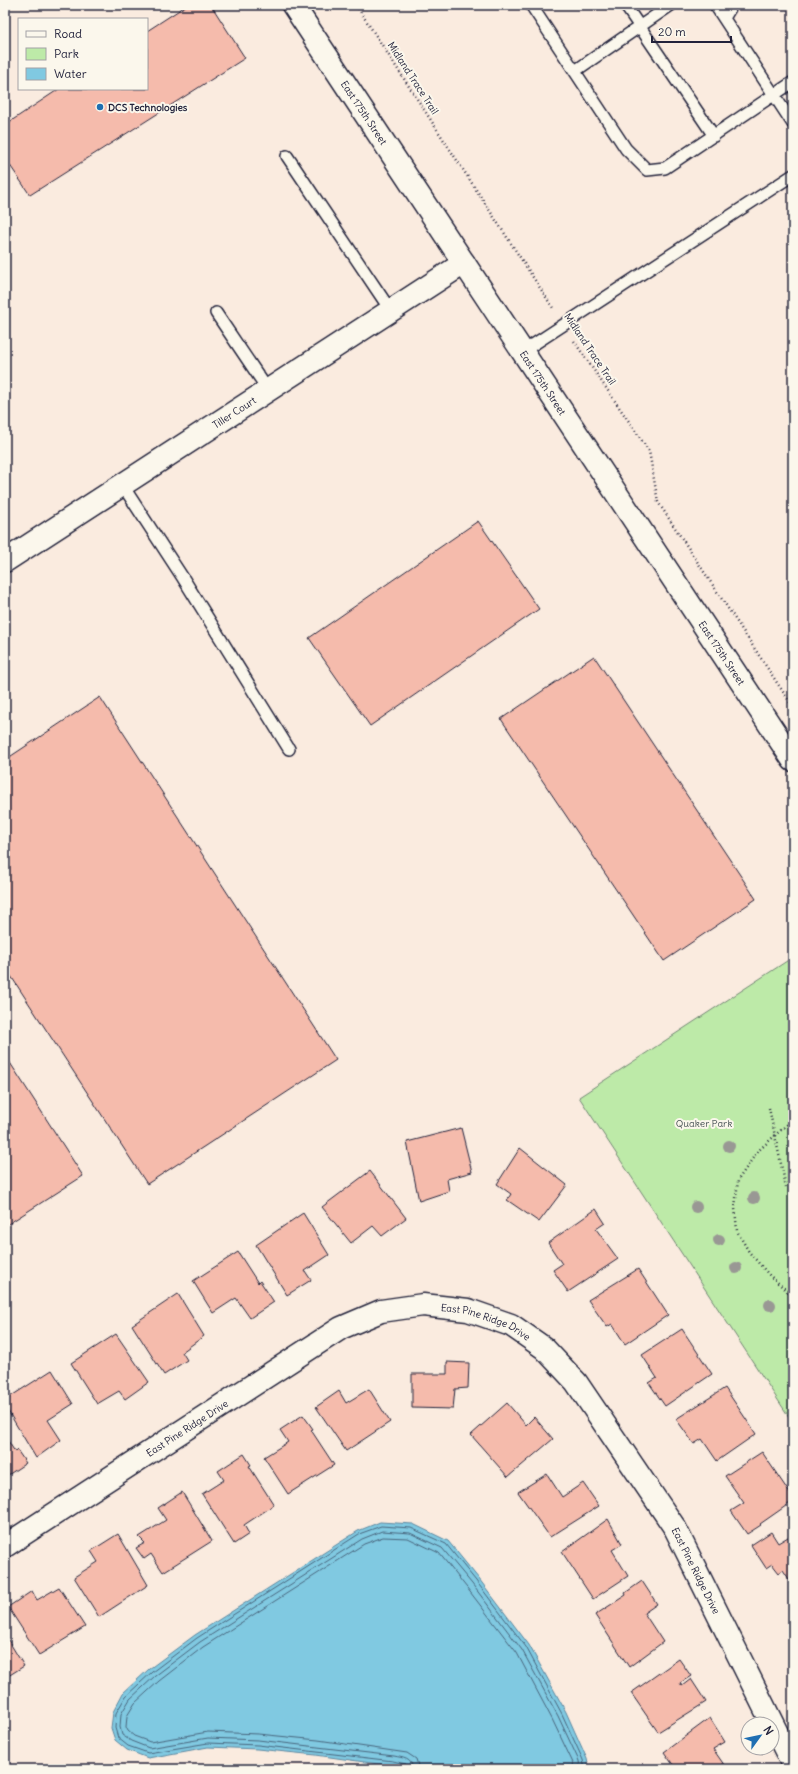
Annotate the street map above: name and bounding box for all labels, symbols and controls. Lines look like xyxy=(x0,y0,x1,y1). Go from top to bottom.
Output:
legend xyxy=(18,18,148,90)
scale bar xyxy=(652,18,731,44)
text: 20 m xyxy=(658,24,686,39)
text: Road xyxy=(54,26,82,41)
street label: Midland Trace Trail xyxy=(385,39,441,117)
text: Park xyxy=(54,46,79,61)
text: Water xyxy=(54,66,87,81)
street label: East 175th Street xyxy=(338,78,391,148)
place label: DCS Technologies xyxy=(108,101,188,114)
marker: DCS Technologies xyxy=(95,102,105,112)
street label: Midland Trace Trail xyxy=(561,311,619,387)
street label: East 175th Street xyxy=(517,348,570,418)
street label: Tiller Court xyxy=(210,393,259,431)
street label: East 175th Street xyxy=(696,618,748,688)
park label: Quaker Park xyxy=(676,1117,732,1130)
street label: East Pine Ridge Drive xyxy=(440,1301,533,1343)
street label: East Pine Ridge Drive xyxy=(144,1397,231,1459)
street label: East Pine Ridge Drive xyxy=(669,1525,723,1616)
north arrow xyxy=(740,1716,780,1756)
text: N xyxy=(760,1724,776,1738)

